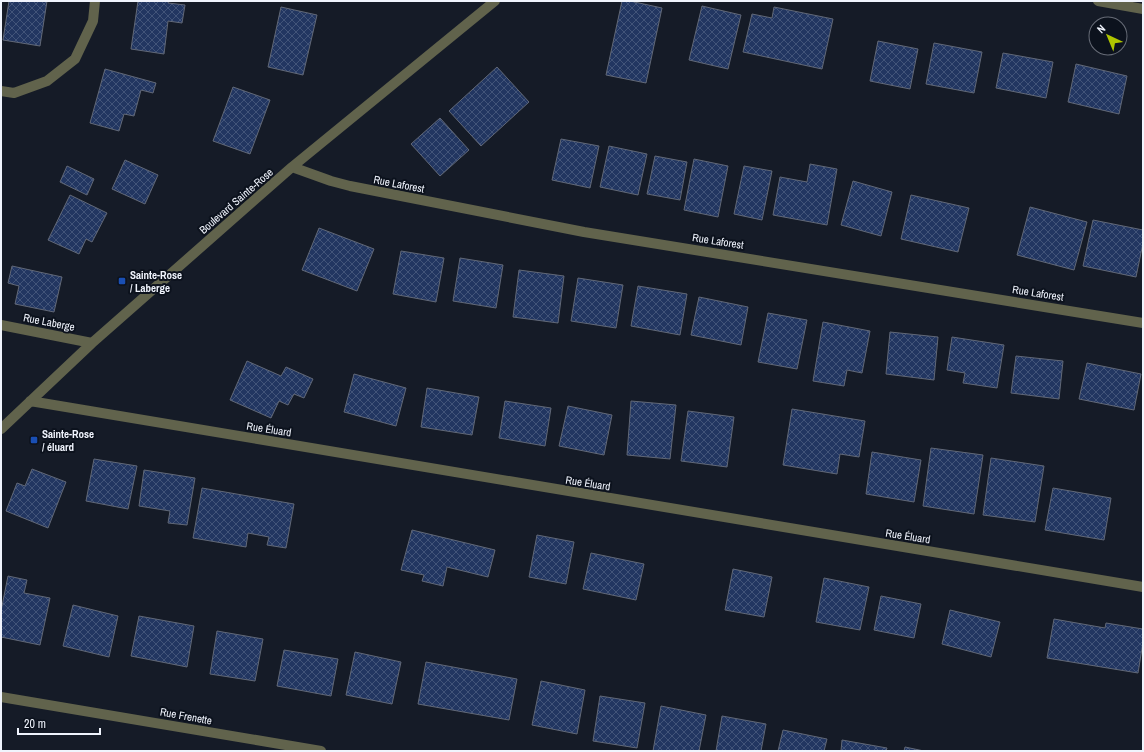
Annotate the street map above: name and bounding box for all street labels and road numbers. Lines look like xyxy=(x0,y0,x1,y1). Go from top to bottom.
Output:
street label: Boulevard Sainte-Rose xyxy=(196,165,276,237)
street label: Rue Laforest xyxy=(372,172,426,196)
street label: Rue Laforest xyxy=(691,230,745,252)
street label: Rue Laforest xyxy=(1011,282,1065,304)
street label: Rue Laberge xyxy=(22,310,76,334)
street label: Rue Éluard xyxy=(246,419,292,439)
street label: Rue Éluard xyxy=(565,473,611,493)
street label: Rue Éluard xyxy=(885,526,931,546)
street label: Rue Frenette xyxy=(159,705,213,727)

